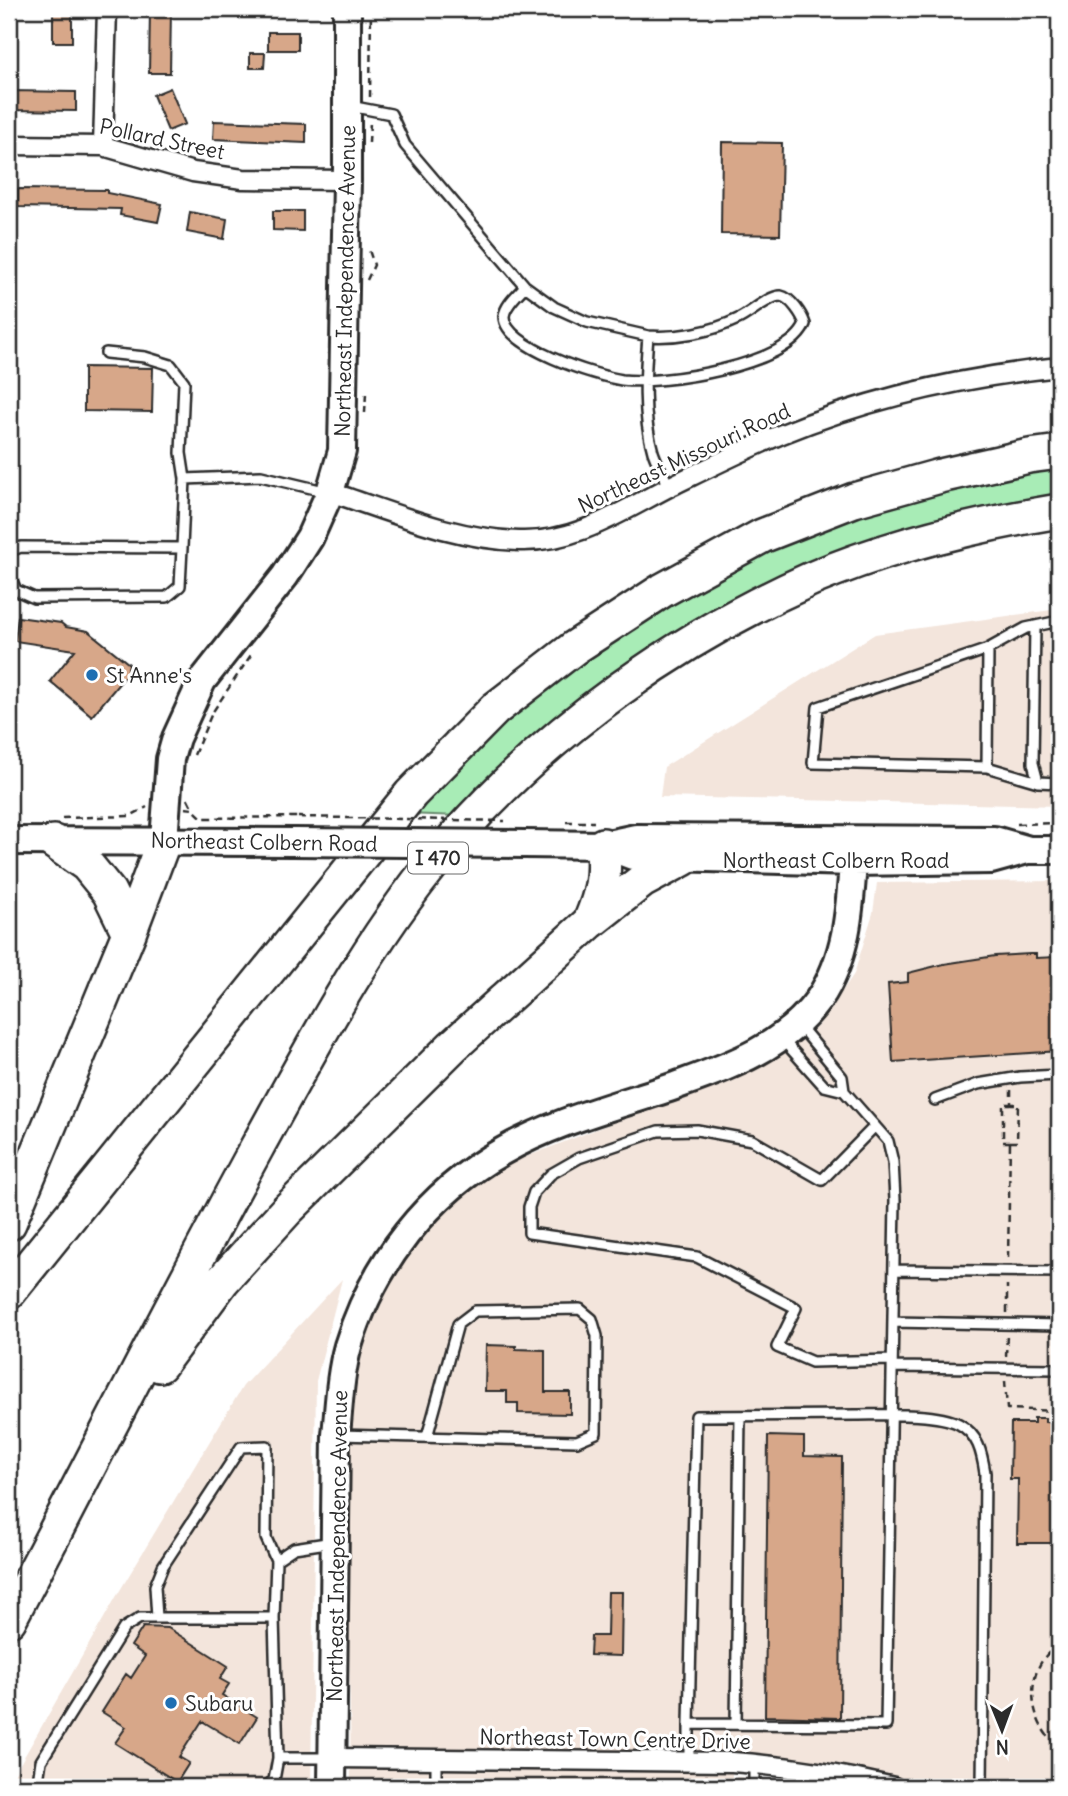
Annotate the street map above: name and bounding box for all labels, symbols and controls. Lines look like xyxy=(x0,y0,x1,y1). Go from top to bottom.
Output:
street label: Pollard Street xyxy=(97,113,227,165)
street label: Northeast Independence Avenue xyxy=(329,125,361,437)
street label: Northeast Missouri Road xyxy=(574,397,794,519)
place label: St Anne's xyxy=(106,662,192,689)
marker: St Anne's xyxy=(84,667,100,683)
street label: Northeast Colbern Road xyxy=(150,827,378,857)
road number: I 470 xyxy=(408,842,468,874)
street label: Northeast Colbern Road xyxy=(723,847,949,874)
street label: Northeast Independence Avenue xyxy=(321,1390,353,1702)
place label: Subaru xyxy=(185,1690,253,1717)
north arrow xyxy=(967,1694,1036,1764)
marker: Subaru xyxy=(163,1695,179,1711)
street label: Northeast Town Centre Drive xyxy=(479,1723,751,1755)
text: N xyxy=(996,1735,1009,1759)

